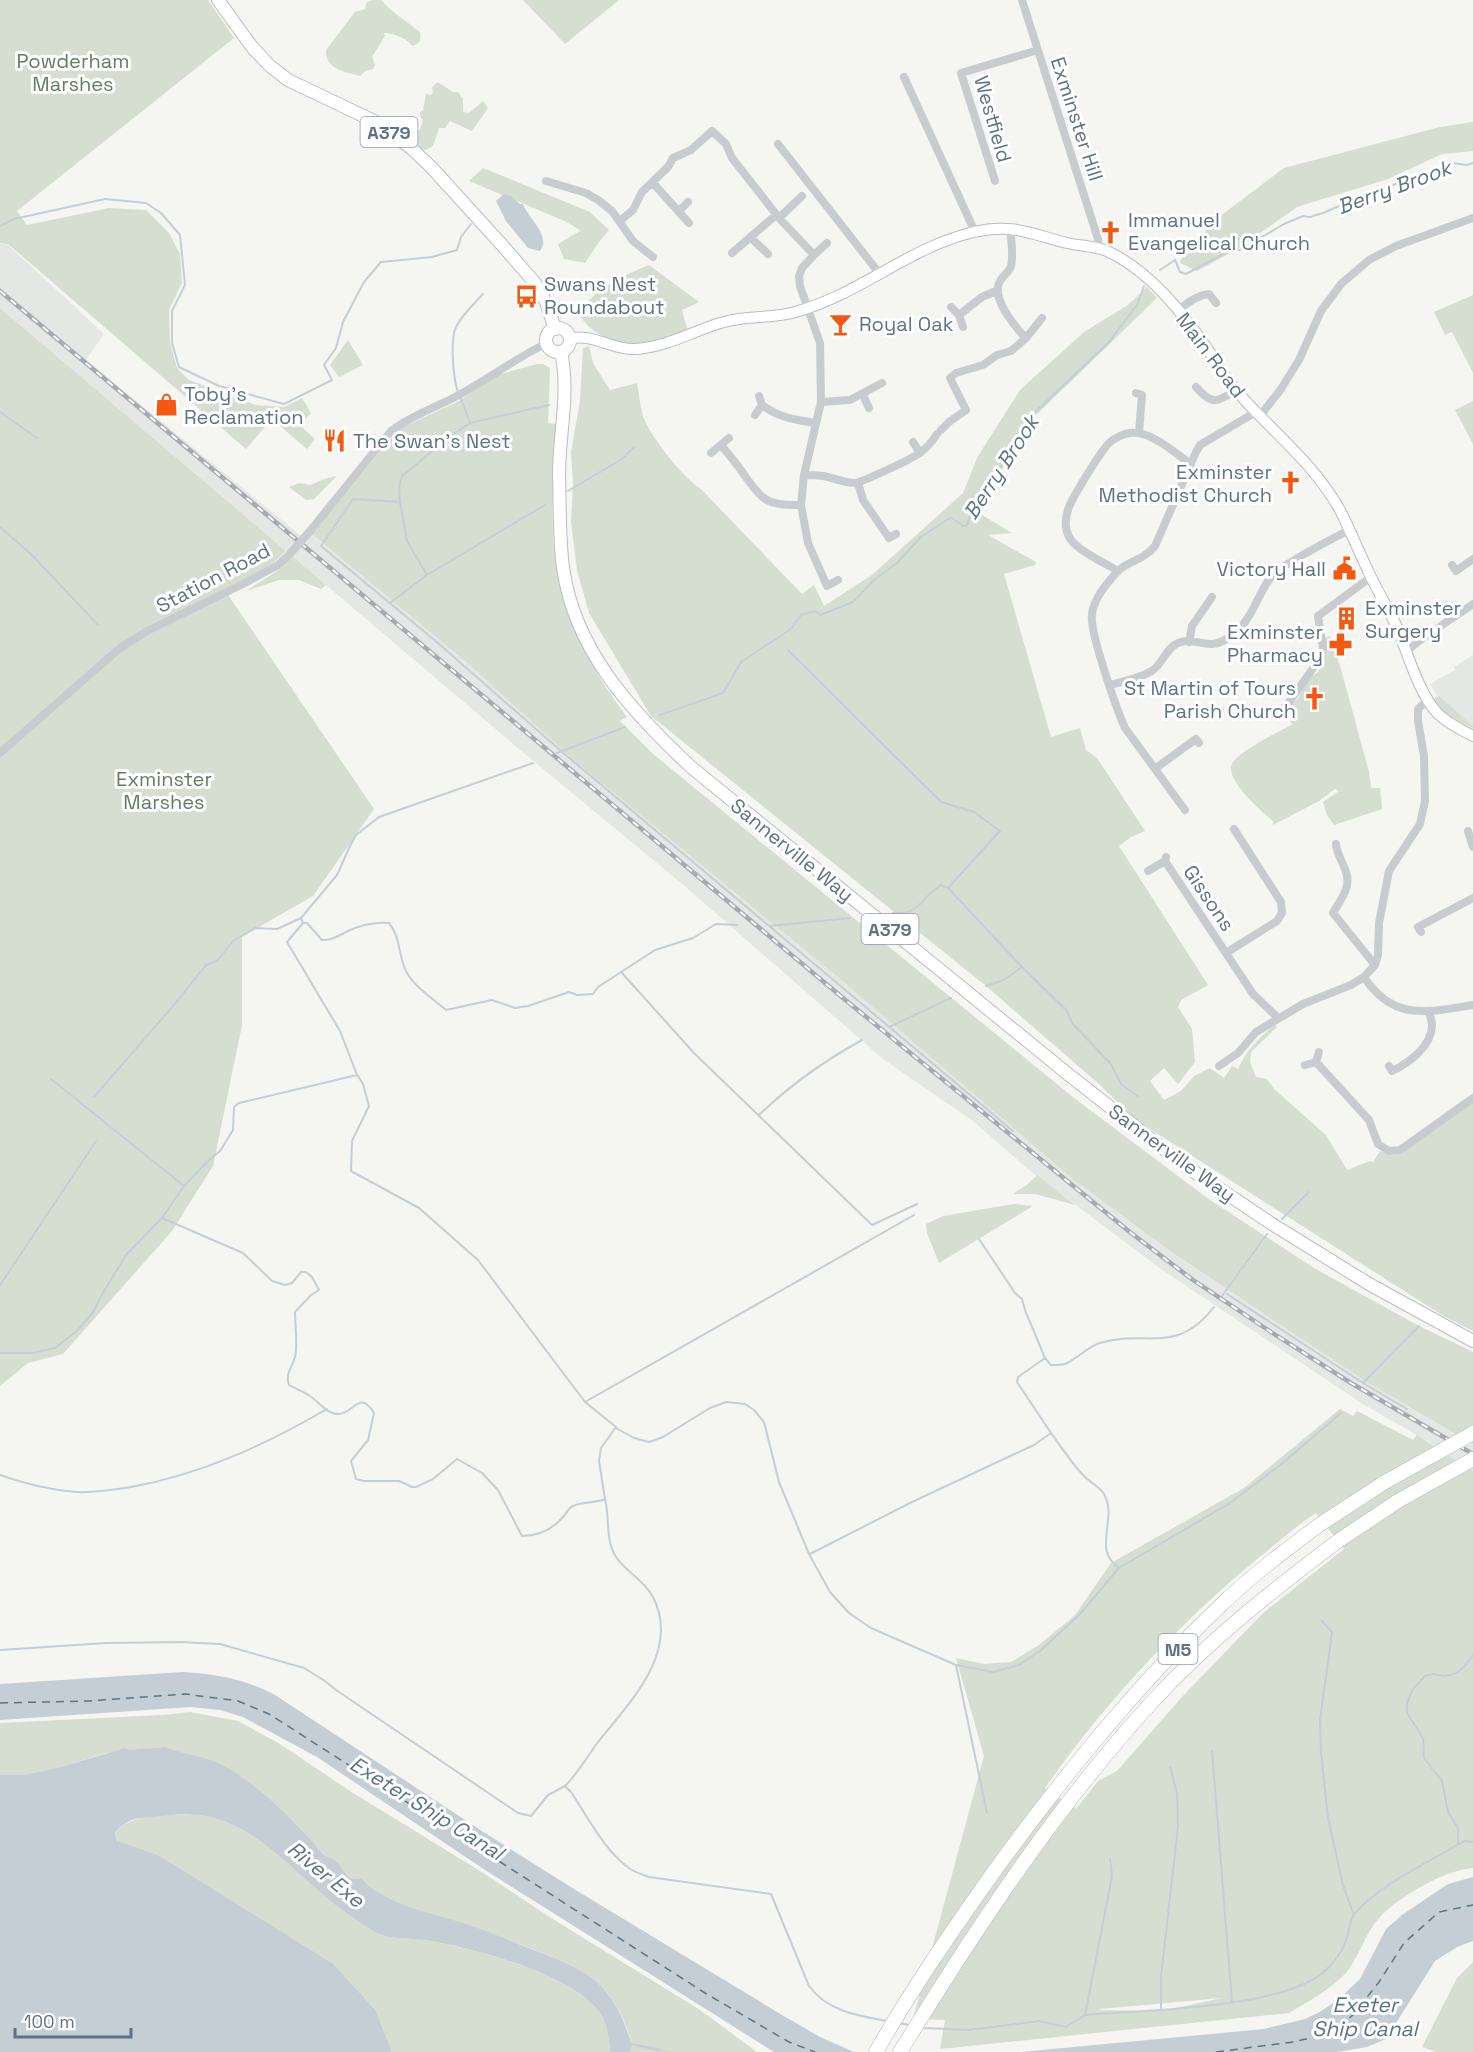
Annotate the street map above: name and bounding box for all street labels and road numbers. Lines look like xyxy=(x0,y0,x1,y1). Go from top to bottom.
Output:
street label: Exminster Hill xyxy=(1045,54,1109,184)
street label: Westfield xyxy=(968,73,1018,165)
road number: A379 xyxy=(360,117,418,147)
street label: Main Road xyxy=(1170,307,1252,403)
street label: Station Road xyxy=(152,537,274,619)
street label: Sannerville Way xyxy=(725,792,859,908)
street label: Gissons xyxy=(1177,860,1241,936)
road number: A379 xyxy=(862,914,918,944)
street label: Sannerville Way xyxy=(1103,1098,1241,1208)
road number: M5 xyxy=(1158,1634,1198,1664)

